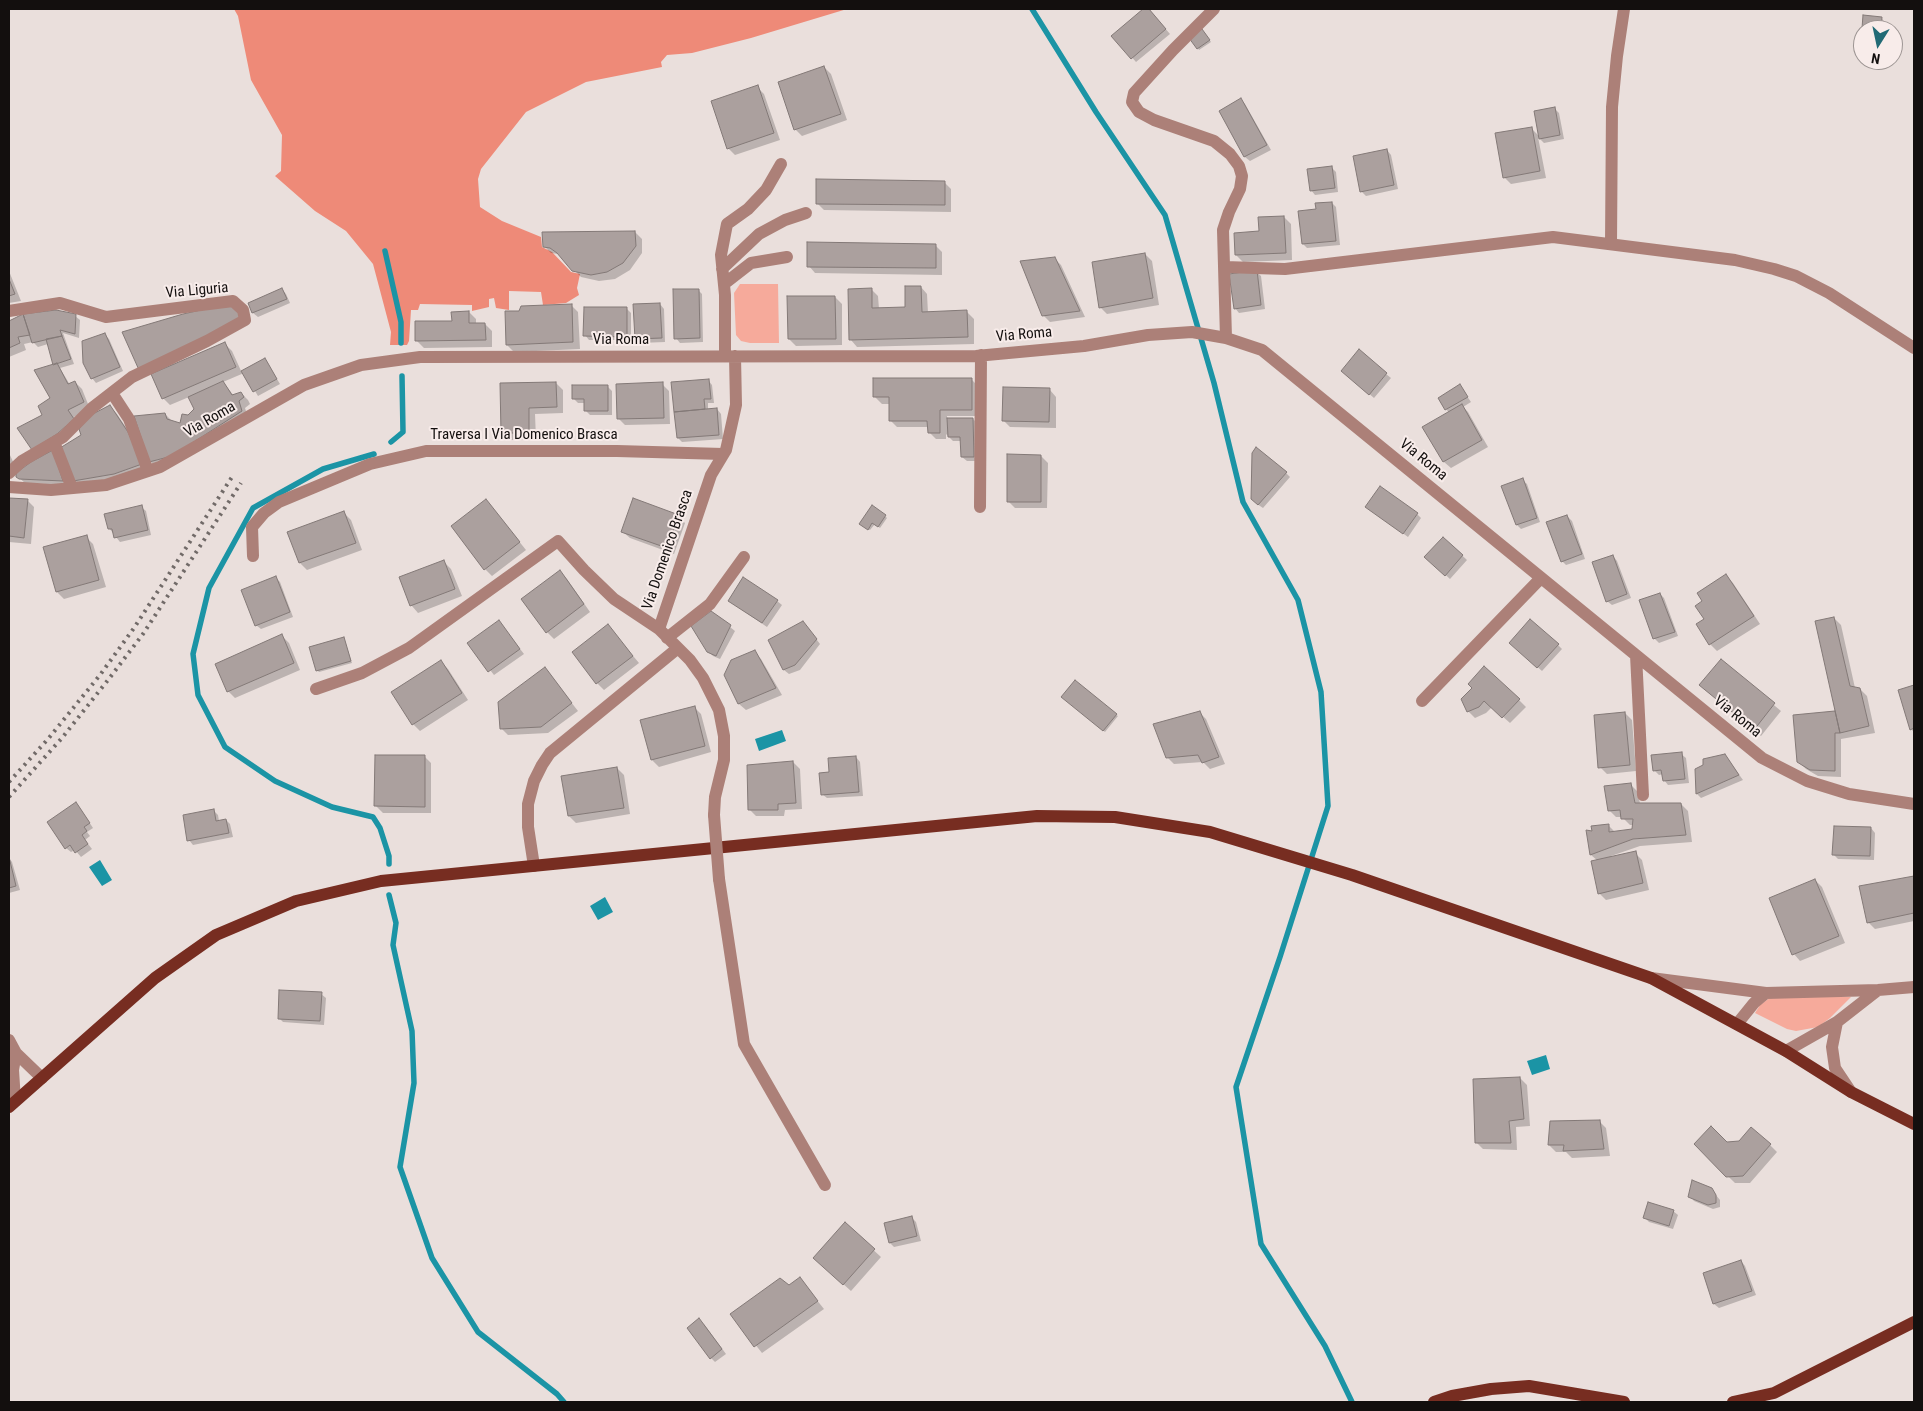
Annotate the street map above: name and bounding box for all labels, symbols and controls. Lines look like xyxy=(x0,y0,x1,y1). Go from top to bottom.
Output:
north arrow xyxy=(1853,20,1903,70)
text: N xyxy=(1870,50,1881,67)
street label: Via Liguria xyxy=(165,279,229,303)
street label: Via Roma xyxy=(995,324,1053,346)
street label: Via Roma xyxy=(593,331,649,349)
street label: Via Roma xyxy=(181,398,239,442)
street label: Traversa I Via Domenico Brasca xyxy=(430,426,618,444)
street label: Via Roma xyxy=(1395,435,1451,485)
street label: Via Domenico Brasca xyxy=(639,487,697,613)
street label: Via Roma xyxy=(1709,692,1765,742)

